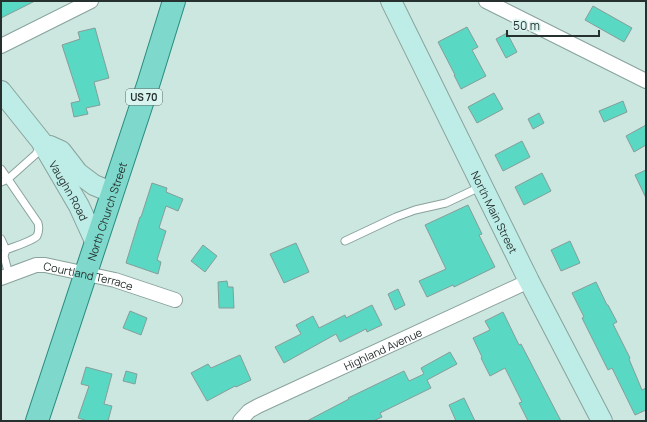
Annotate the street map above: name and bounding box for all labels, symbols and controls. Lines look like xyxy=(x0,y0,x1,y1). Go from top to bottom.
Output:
scale bar xyxy=(507,12,599,38)
text: 50 m xyxy=(513,17,540,34)
road number: US 70 xyxy=(126,89,162,105)
street label: Vaughn Road xyxy=(46,158,92,223)
street label: North Church Street xyxy=(83,160,130,262)
street label: North Main Street xyxy=(468,168,522,256)
street label: Courtland Terrace xyxy=(42,257,136,293)
street label: Highland Avenue xyxy=(341,324,425,373)

